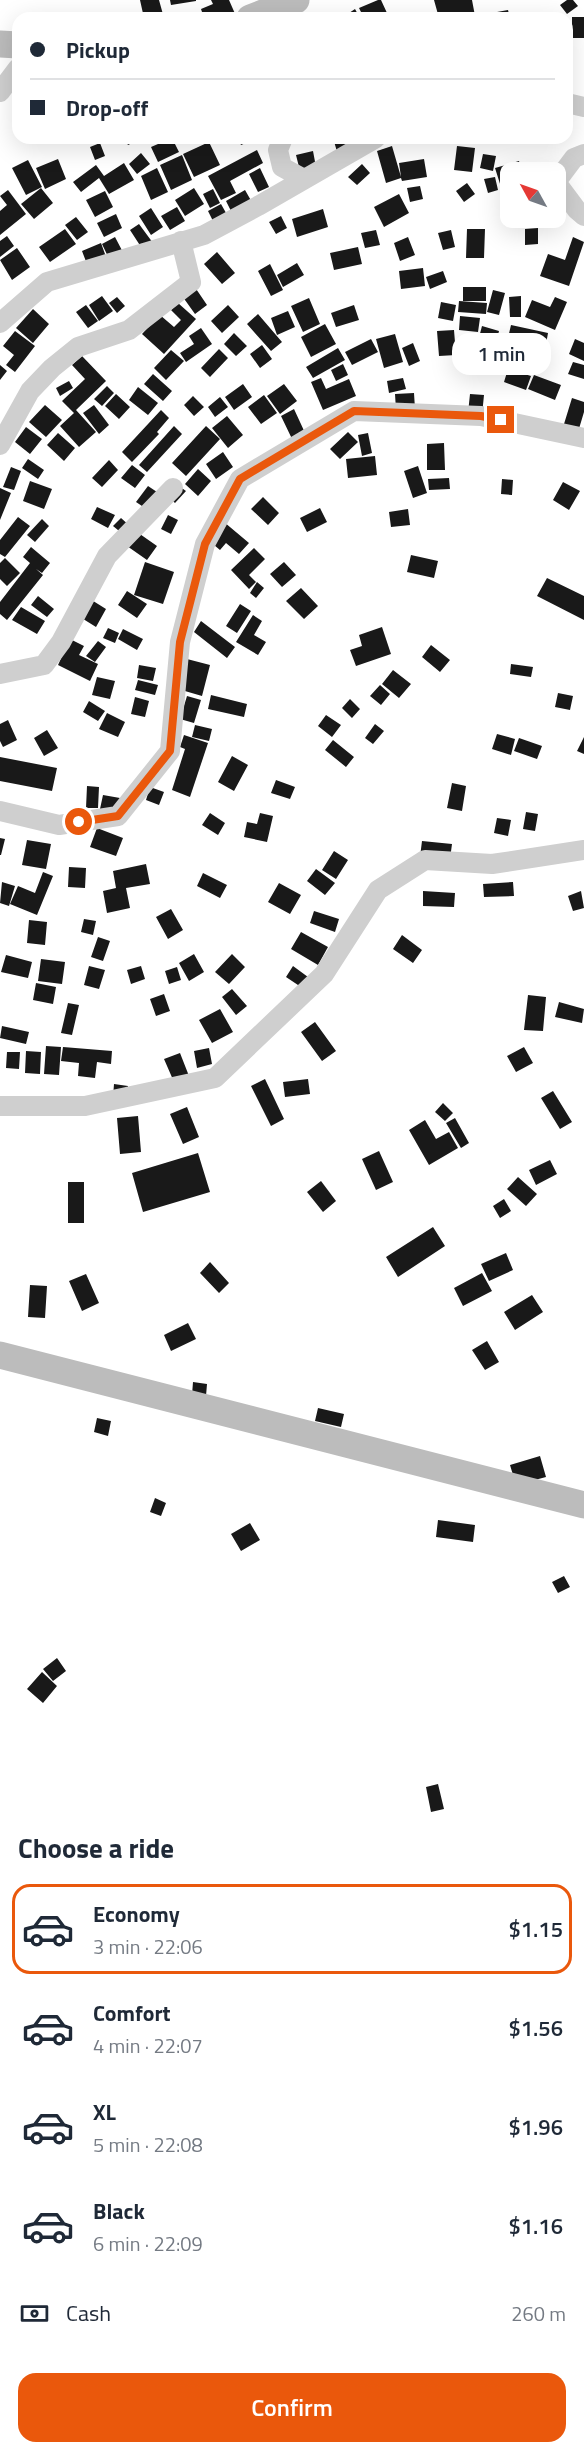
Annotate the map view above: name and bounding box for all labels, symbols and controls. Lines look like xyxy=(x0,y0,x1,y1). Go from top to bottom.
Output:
text: Pickup xyxy=(66,33,130,67)
text: Drop-off xyxy=(66,91,148,125)
north arrow xyxy=(500,162,566,228)
map controls xyxy=(500,162,566,228)
callout: 1 min xyxy=(452,333,550,375)
text: 1 min xyxy=(477,338,526,369)
route end xyxy=(487,406,514,433)
route start xyxy=(65,808,92,835)
text: Choose a ride xyxy=(18,1827,174,1868)
text: Economy xyxy=(93,1897,180,1931)
icon: car xyxy=(21,1902,75,1956)
text: $1.15 xyxy=(508,1912,563,1946)
text: 3 min · 22:06 xyxy=(93,1931,203,1962)
text: Comfort xyxy=(93,1996,171,2030)
icon: car xyxy=(21,2001,75,2055)
text: $1.56 xyxy=(508,2011,563,2045)
text: 4 min · 22:07 xyxy=(93,2030,203,2061)
text: XL xyxy=(93,2095,116,2129)
icon: car xyxy=(21,2100,75,2154)
text: $1.96 xyxy=(508,2110,563,2144)
text: 5 min · 22:08 xyxy=(93,2129,203,2160)
text: Black xyxy=(93,2194,145,2228)
icon: car xyxy=(21,2199,75,2253)
text: $1.16 xyxy=(508,2209,563,2243)
text: 6 min · 22:09 xyxy=(93,2228,203,2259)
text: Cash xyxy=(66,2296,111,2330)
icon: cash xyxy=(18,2297,51,2330)
text: 260 m xyxy=(511,2298,566,2329)
button: Confirm xyxy=(18,2373,566,2442)

